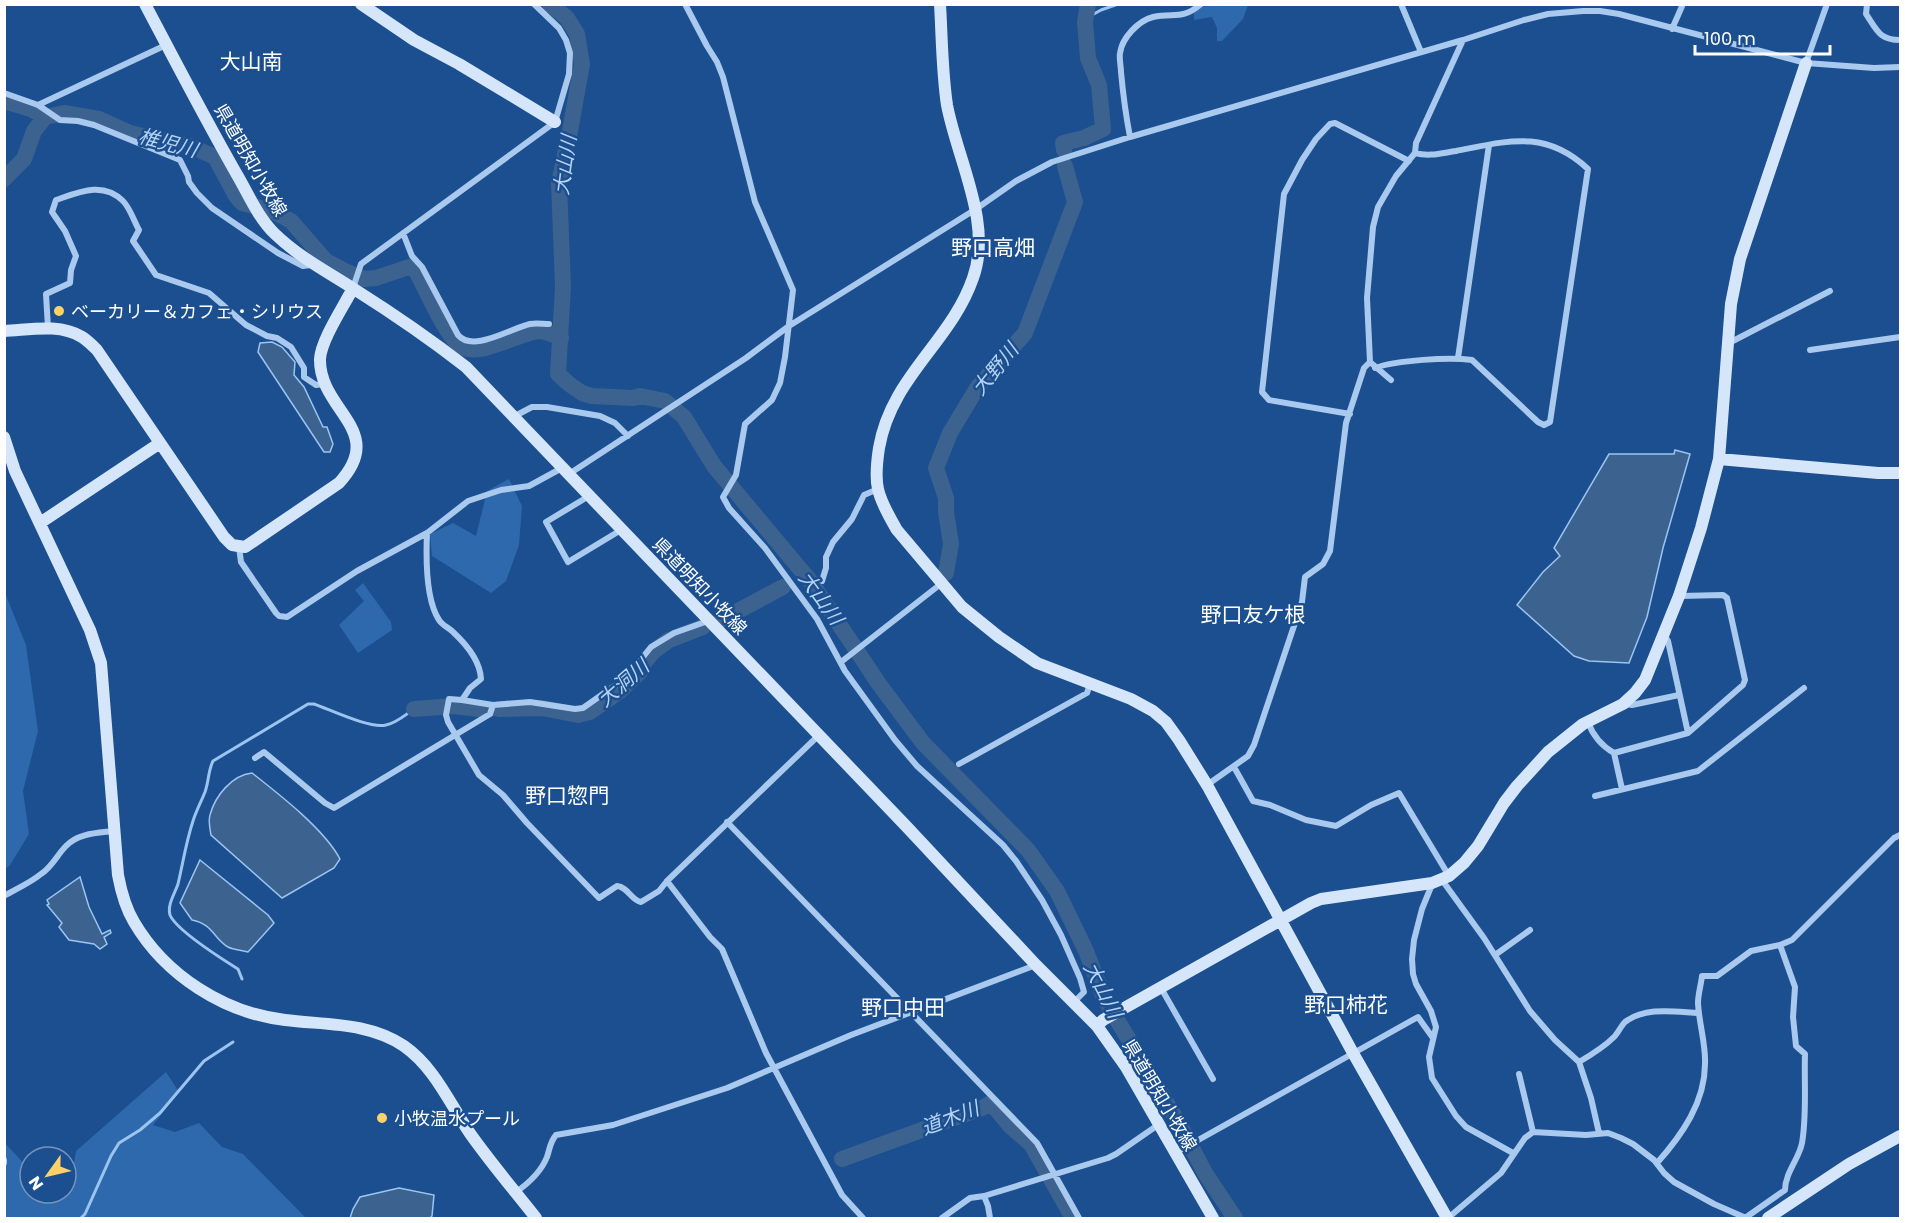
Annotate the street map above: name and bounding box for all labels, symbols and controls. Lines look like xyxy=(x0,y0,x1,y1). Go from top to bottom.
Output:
scale bar xyxy=(1695,18,1830,56)
text: 100 m xyxy=(1704,26,1756,51)
district label: 大山南 xyxy=(220,47,283,76)
street label: 県道明知小牧線 xyxy=(209,99,293,221)
water label: 椎児川 xyxy=(135,122,203,165)
water label: 大山川 xyxy=(547,131,583,197)
district label: 野口高畑 xyxy=(951,233,1035,262)
place label: ベーカリー＆カフェ・シリウス xyxy=(71,299,323,324)
marker: ベーカリー＆カフェ・シリウス xyxy=(52,304,66,318)
water label: 大野川 xyxy=(965,335,1026,401)
street label: 県道明知小牧線 xyxy=(647,532,753,640)
water label: 大山川 xyxy=(792,566,851,632)
district label: 野口友ケ根 xyxy=(1201,600,1306,629)
water label: 大洞川 xyxy=(591,651,656,713)
district label: 野口惣門 xyxy=(525,781,609,810)
water label: 大山川 xyxy=(1077,957,1130,1025)
district label: 野口柿花 xyxy=(1304,990,1388,1019)
district label: 野口中田 xyxy=(861,993,945,1022)
street label: 県道明知小牧線 xyxy=(1117,1035,1203,1155)
water label: 道木川 xyxy=(917,1093,985,1142)
place label: 小牧温水プール xyxy=(394,1106,520,1131)
marker: 小牧温水プール xyxy=(375,1111,389,1125)
north arrow xyxy=(18,1145,78,1205)
text: N xyxy=(23,1172,49,1195)

